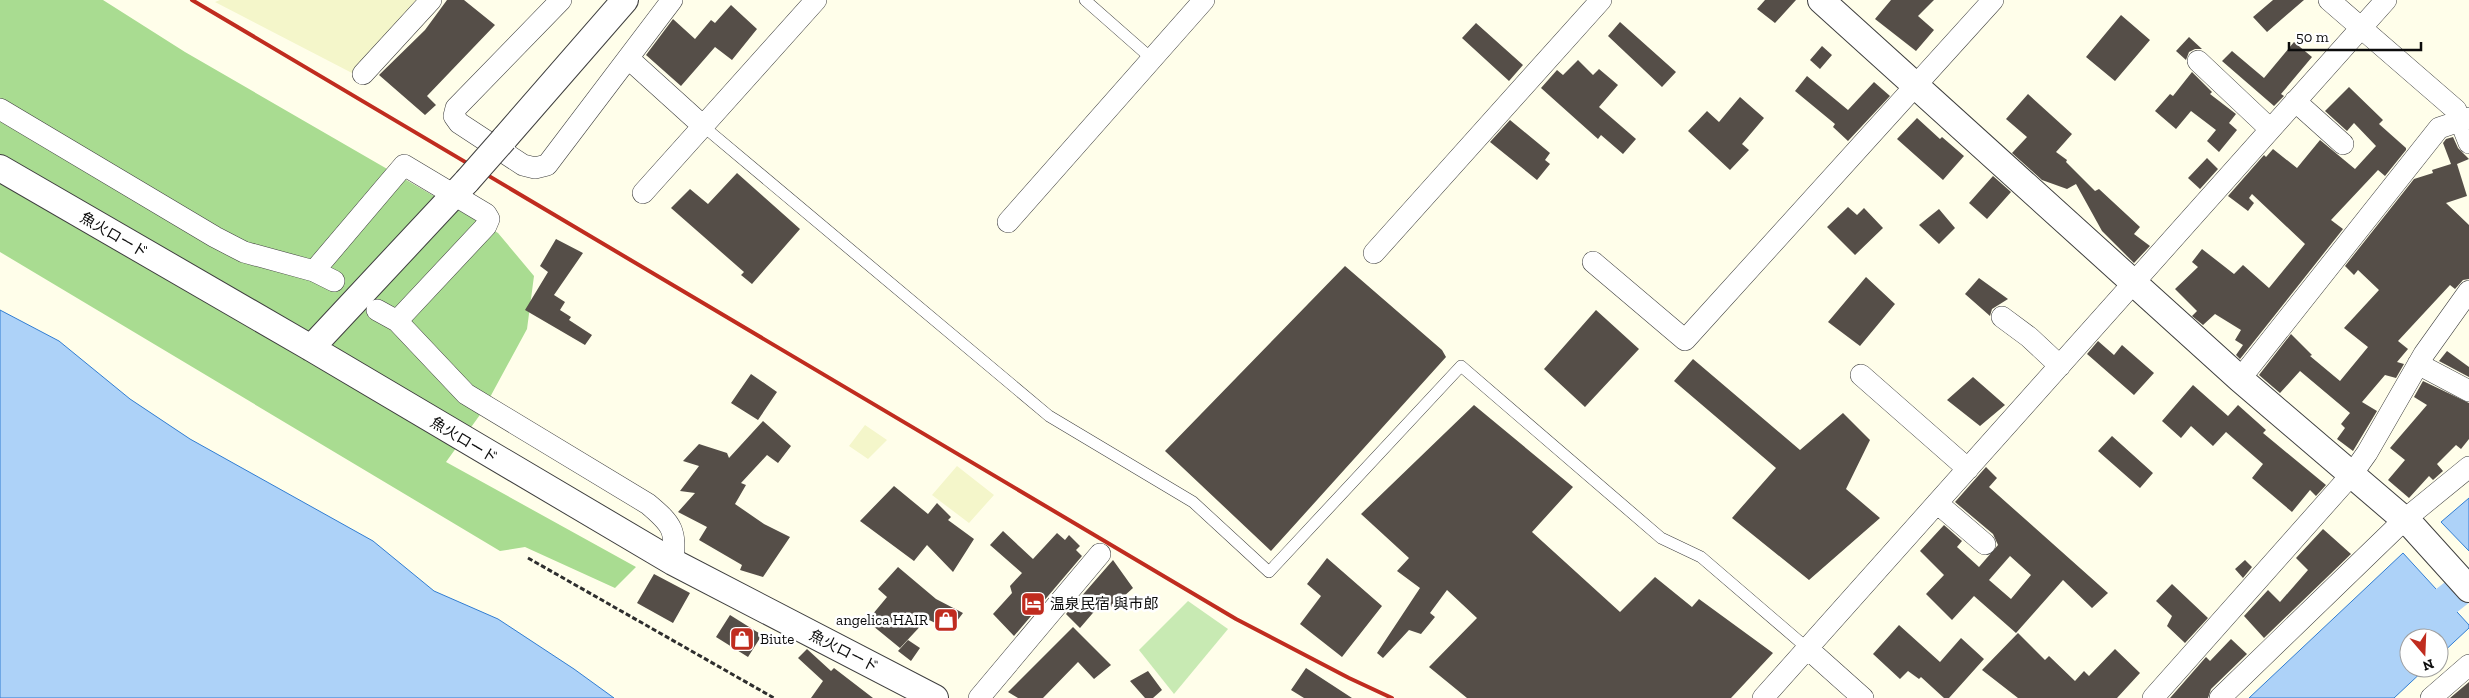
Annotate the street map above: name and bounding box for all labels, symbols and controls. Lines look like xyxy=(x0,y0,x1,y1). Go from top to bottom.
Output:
scale bar xyxy=(2289,20,2422,52)
text: 50 m xyxy=(2296,28,2329,46)
street label: 魚火ロード xyxy=(77,208,151,262)
street label: 魚火ロード xyxy=(427,413,501,467)
hotel icon: 温泉民宿 與市郎 xyxy=(1020,591,1046,617)
place label: 温泉民宿 與市郎 xyxy=(1050,595,1158,613)
shop icon: angelica HAIR xyxy=(933,607,959,633)
place label: angelica HAIR xyxy=(836,611,929,629)
shop icon: Biute xyxy=(729,626,755,652)
street label: 魚火ロード xyxy=(806,626,882,676)
north arrow xyxy=(2399,628,2449,678)
place label: Biute xyxy=(760,630,794,648)
text: N xyxy=(2420,655,2436,675)

